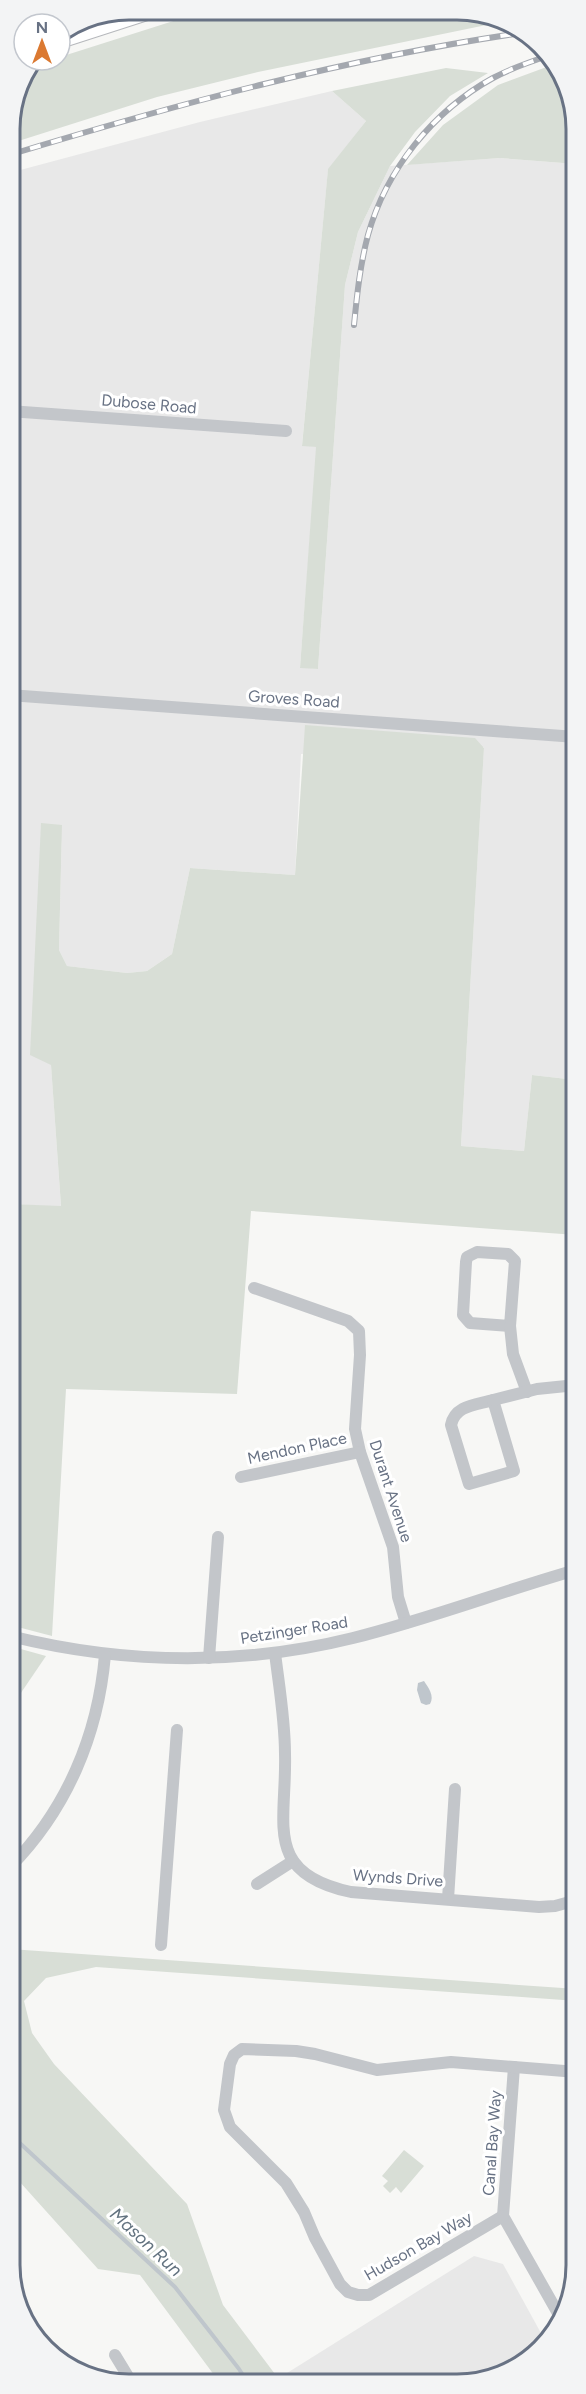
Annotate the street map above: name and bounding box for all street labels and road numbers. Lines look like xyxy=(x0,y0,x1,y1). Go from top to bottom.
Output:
street label: Dubose Road xyxy=(101,390,197,418)
street label: Groves Road xyxy=(248,686,340,712)
street label: Mendon Place xyxy=(246,1428,349,1468)
street label: Durant Avenue xyxy=(366,1437,417,1545)
street label: Petzinger Road xyxy=(239,1612,349,1648)
street label: Wynds Drive xyxy=(352,1865,444,1891)
street label: Canal Bay Way xyxy=(479,2089,505,2196)
street label: Hudson Bay Way xyxy=(361,2207,476,2285)

